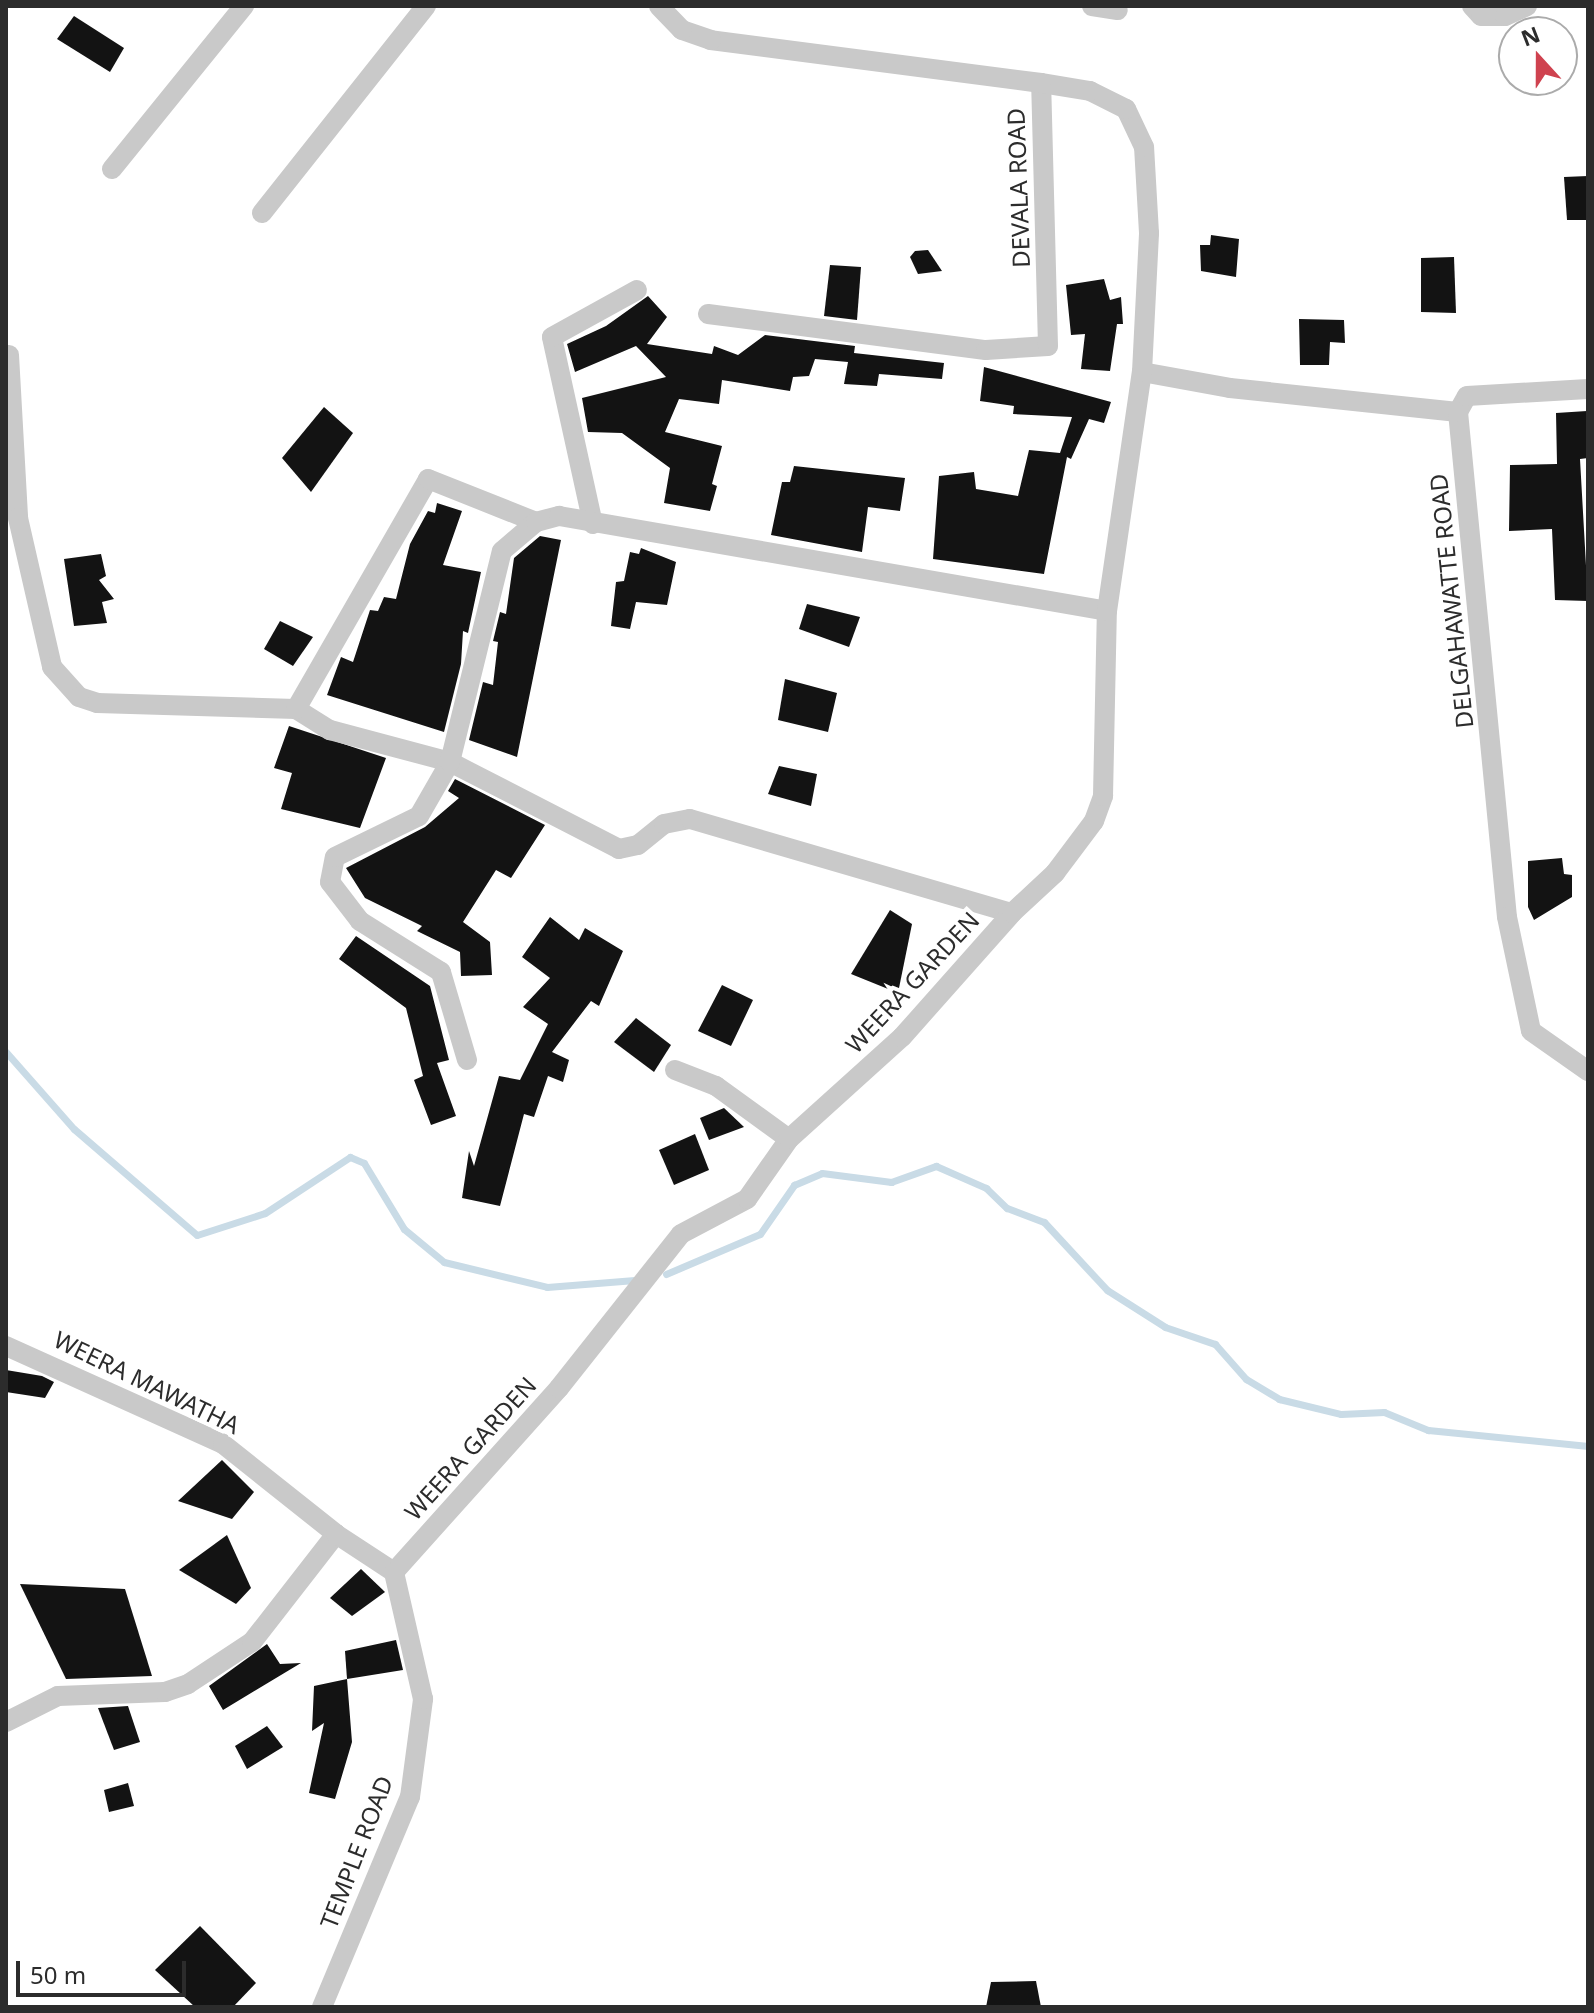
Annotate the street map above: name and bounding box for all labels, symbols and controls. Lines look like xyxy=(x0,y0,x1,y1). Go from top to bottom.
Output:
north arrow xyxy=(1498,16,1578,96)
text: N xyxy=(1516,18,1544,53)
street label: DEVALA ROAD xyxy=(1001,108,1035,268)
street label: DELGAHAWATTE ROAD xyxy=(1423,472,1479,730)
street label: WEERA GARDEN xyxy=(839,905,985,1059)
street label: WEERA MAWATHA xyxy=(49,1325,245,1439)
street label: WEERA GARDEN xyxy=(398,1371,542,1525)
street label: TEMPLE ROAD xyxy=(314,1772,398,1932)
scale bar xyxy=(20,1945,190,1995)
text: 50 m xyxy=(30,1958,86,1991)

